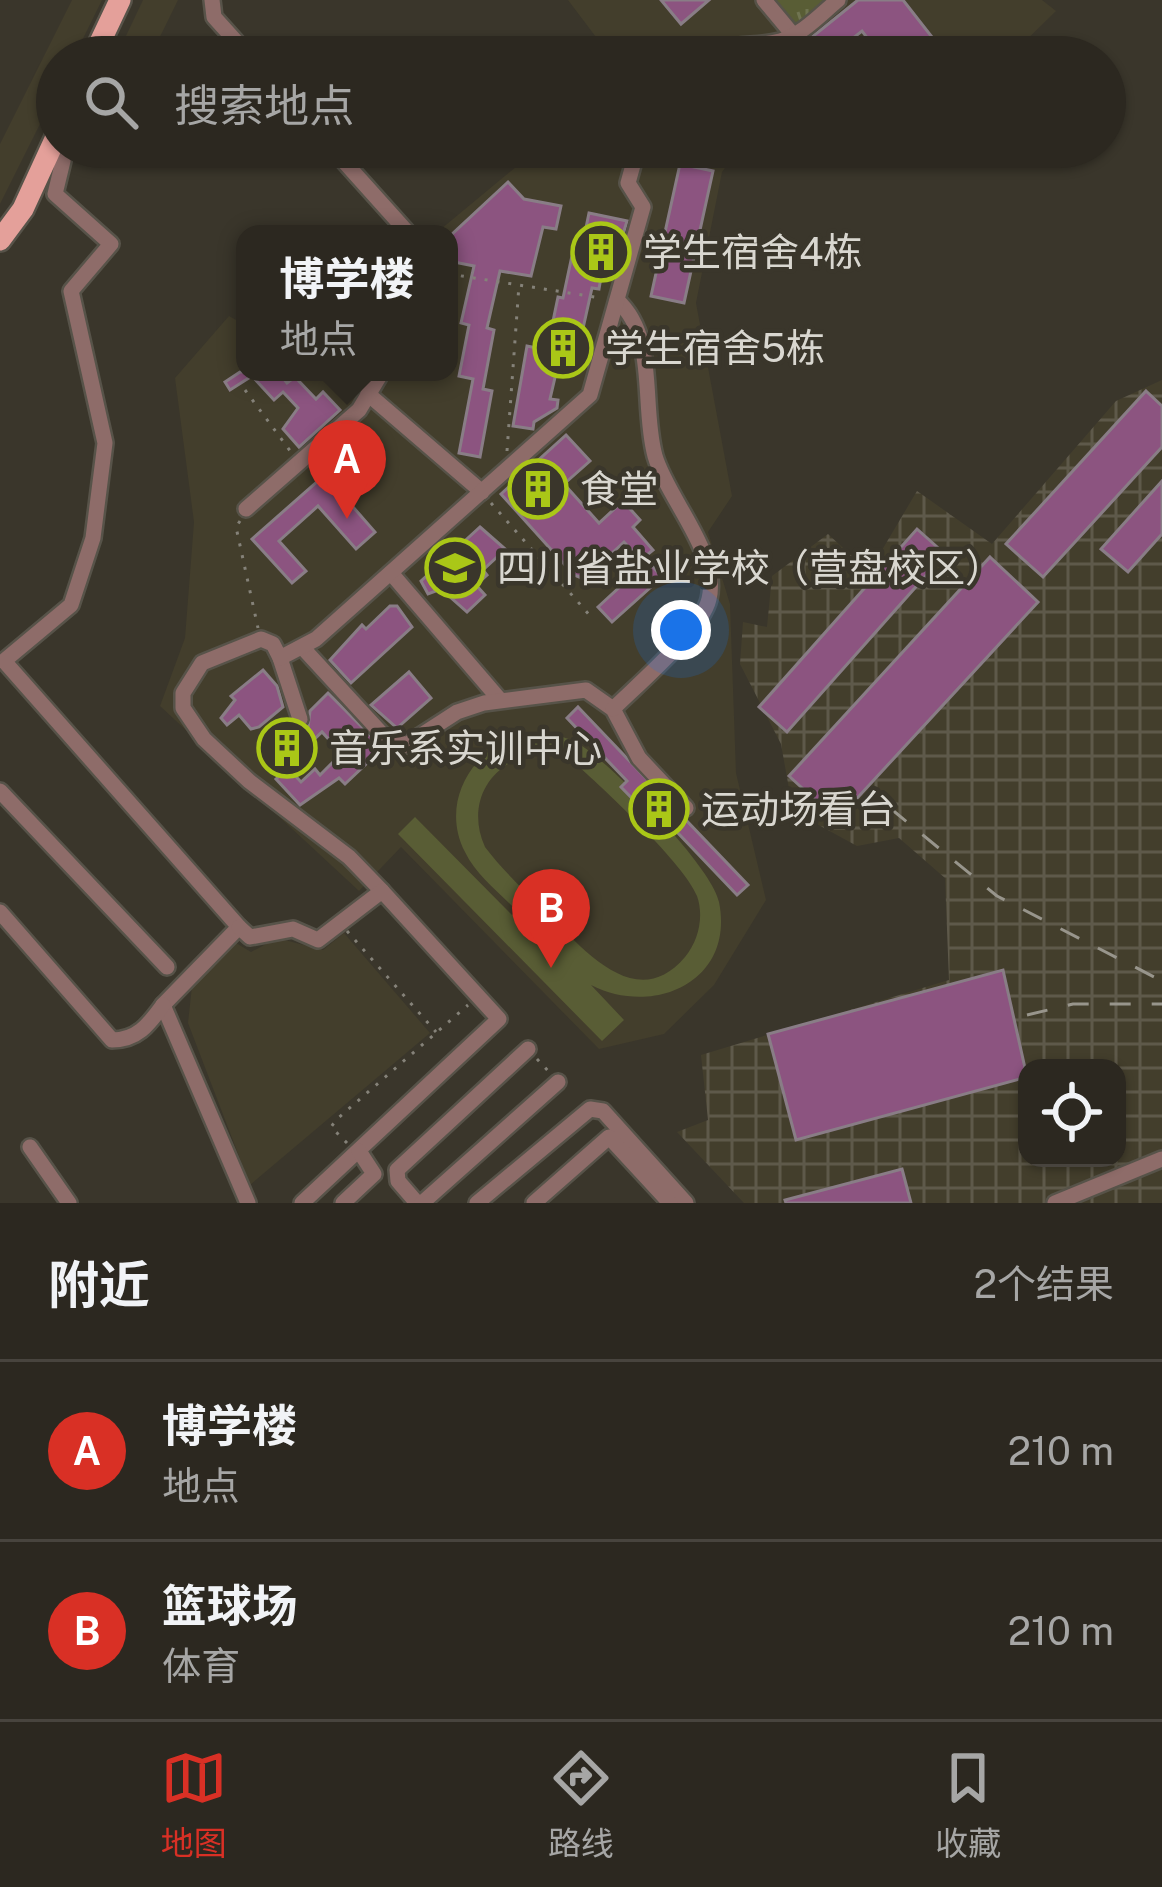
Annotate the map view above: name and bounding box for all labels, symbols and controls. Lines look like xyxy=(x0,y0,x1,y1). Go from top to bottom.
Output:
search box xyxy=(36,36,1126,168)
icon: search xyxy=(78,69,144,135)
text: 搜索地点 xyxy=(174,79,354,132)
building icon: 学生宿舍4栋 xyxy=(570,221,632,283)
popup xyxy=(236,225,458,381)
place label: 学生宿舍4栋 xyxy=(643,229,863,275)
text: 博学楼 xyxy=(279,252,415,305)
text: 地点 xyxy=(279,316,358,362)
building icon: 学生宿舍5栋 xyxy=(532,317,594,379)
place label: 学生宿舍5栋 xyxy=(605,325,825,371)
pin: A xyxy=(308,420,386,519)
building icon: 食堂 xyxy=(507,458,569,520)
place label: 食堂 xyxy=(580,466,658,512)
school or university icon: 四川省盐业学校（营盘校区） xyxy=(424,537,486,599)
place label: 四川省盐业学校（营盘校区） xyxy=(497,545,1004,591)
your location xyxy=(651,600,711,660)
building icon: 音乐系实训中心 xyxy=(256,717,318,779)
place label: 音乐系实训中心 xyxy=(329,725,602,771)
building icon: 运动场看台 xyxy=(628,778,690,840)
place label: 运动场看台 xyxy=(701,786,896,832)
pin: B xyxy=(512,869,590,968)
map controls xyxy=(1018,1059,1126,1167)
button: locate xyxy=(1018,1059,1126,1167)
text: 附近 xyxy=(48,1255,150,1314)
text: 2个结果 xyxy=(974,1261,1114,1307)
text: 博学楼 xyxy=(162,1399,297,1452)
text: A xyxy=(73,1428,101,1474)
text: 210 m xyxy=(1008,1428,1114,1474)
text: 地点 xyxy=(162,1463,240,1509)
text: 篮球场 xyxy=(162,1579,297,1632)
text: B xyxy=(74,1608,100,1654)
text: 210 m xyxy=(1008,1608,1114,1654)
text: 体育 xyxy=(162,1643,240,1689)
tab: 地图 xyxy=(161,1745,227,1865)
tab: 路线 xyxy=(548,1745,614,1865)
tab: 收藏 xyxy=(935,1745,1001,1865)

